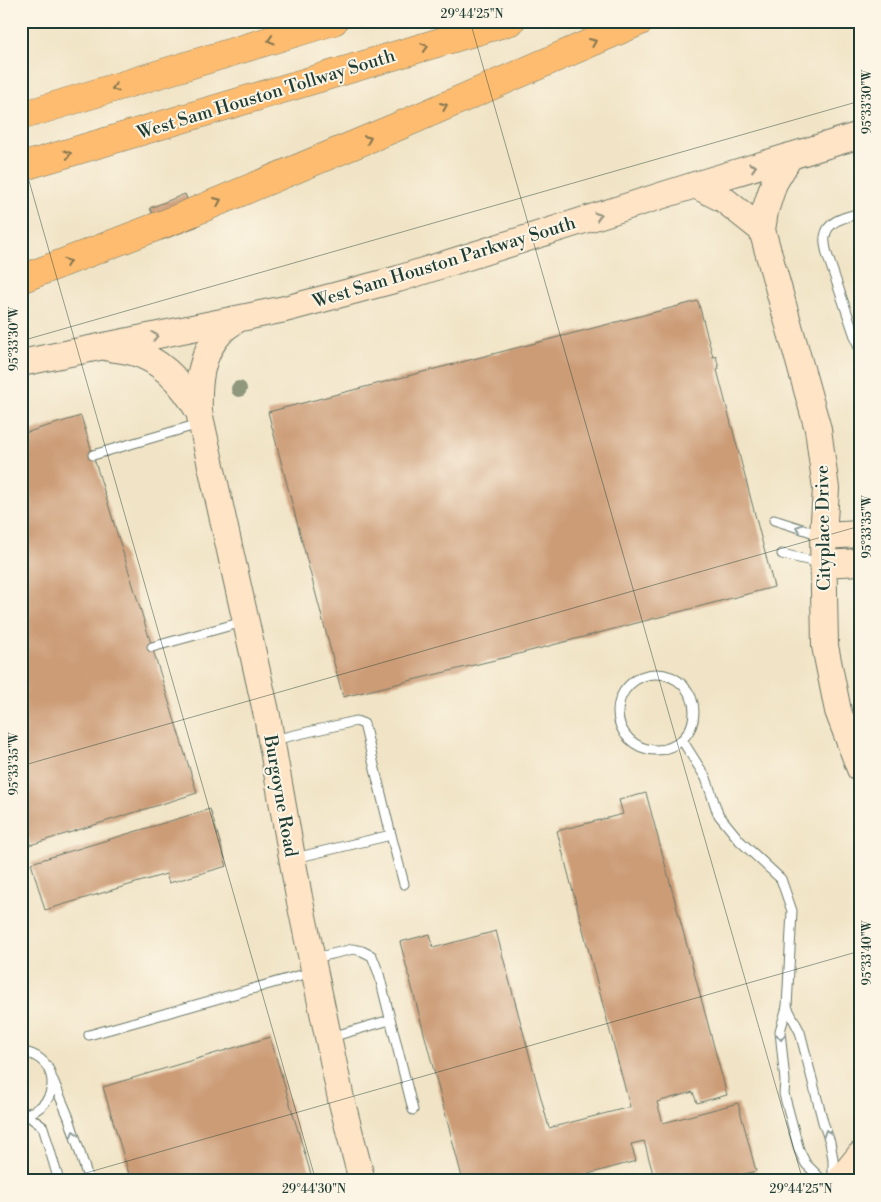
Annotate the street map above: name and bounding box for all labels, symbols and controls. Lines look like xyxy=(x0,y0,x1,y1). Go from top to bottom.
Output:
text: 29°44'25"N xyxy=(441,7,503,22)
one-way arrow xyxy=(267,35,276,45)
one-way arrow xyxy=(588,38,597,49)
one-way arrow xyxy=(420,42,429,52)
street label: West Sam Houston Tollway South xyxy=(133,44,398,145)
text: 95°33'30"W xyxy=(860,69,875,134)
one-way arrow xyxy=(112,82,120,92)
one-way arrow xyxy=(439,102,448,113)
one-way arrow xyxy=(363,135,372,145)
one-way arrow xyxy=(63,149,72,159)
one-way arrow xyxy=(749,163,757,173)
one-way arrow xyxy=(213,197,222,208)
street label: West Sam Houston Parkway South xyxy=(309,211,579,314)
one-way arrow xyxy=(594,211,602,221)
one-way arrow xyxy=(62,257,71,268)
text: 95°33'30"W xyxy=(7,306,22,371)
one-way arrow xyxy=(150,331,159,342)
street label: Cityplace Drive xyxy=(811,465,836,591)
text: 95°33'35"W xyxy=(860,494,875,559)
one-way arrow xyxy=(795,523,803,533)
text: 95°33'35"W xyxy=(7,731,22,796)
street label: Burgoyne Road xyxy=(258,732,303,860)
text: 95°33'40"W xyxy=(860,919,875,985)
one-way arrow xyxy=(776,1033,786,1041)
one-way arrow xyxy=(823,1129,833,1138)
one-way arrow xyxy=(70,1131,80,1139)
text: 29°44'30"N xyxy=(282,1182,346,1197)
text: 29°44'25"N xyxy=(770,1182,832,1197)

